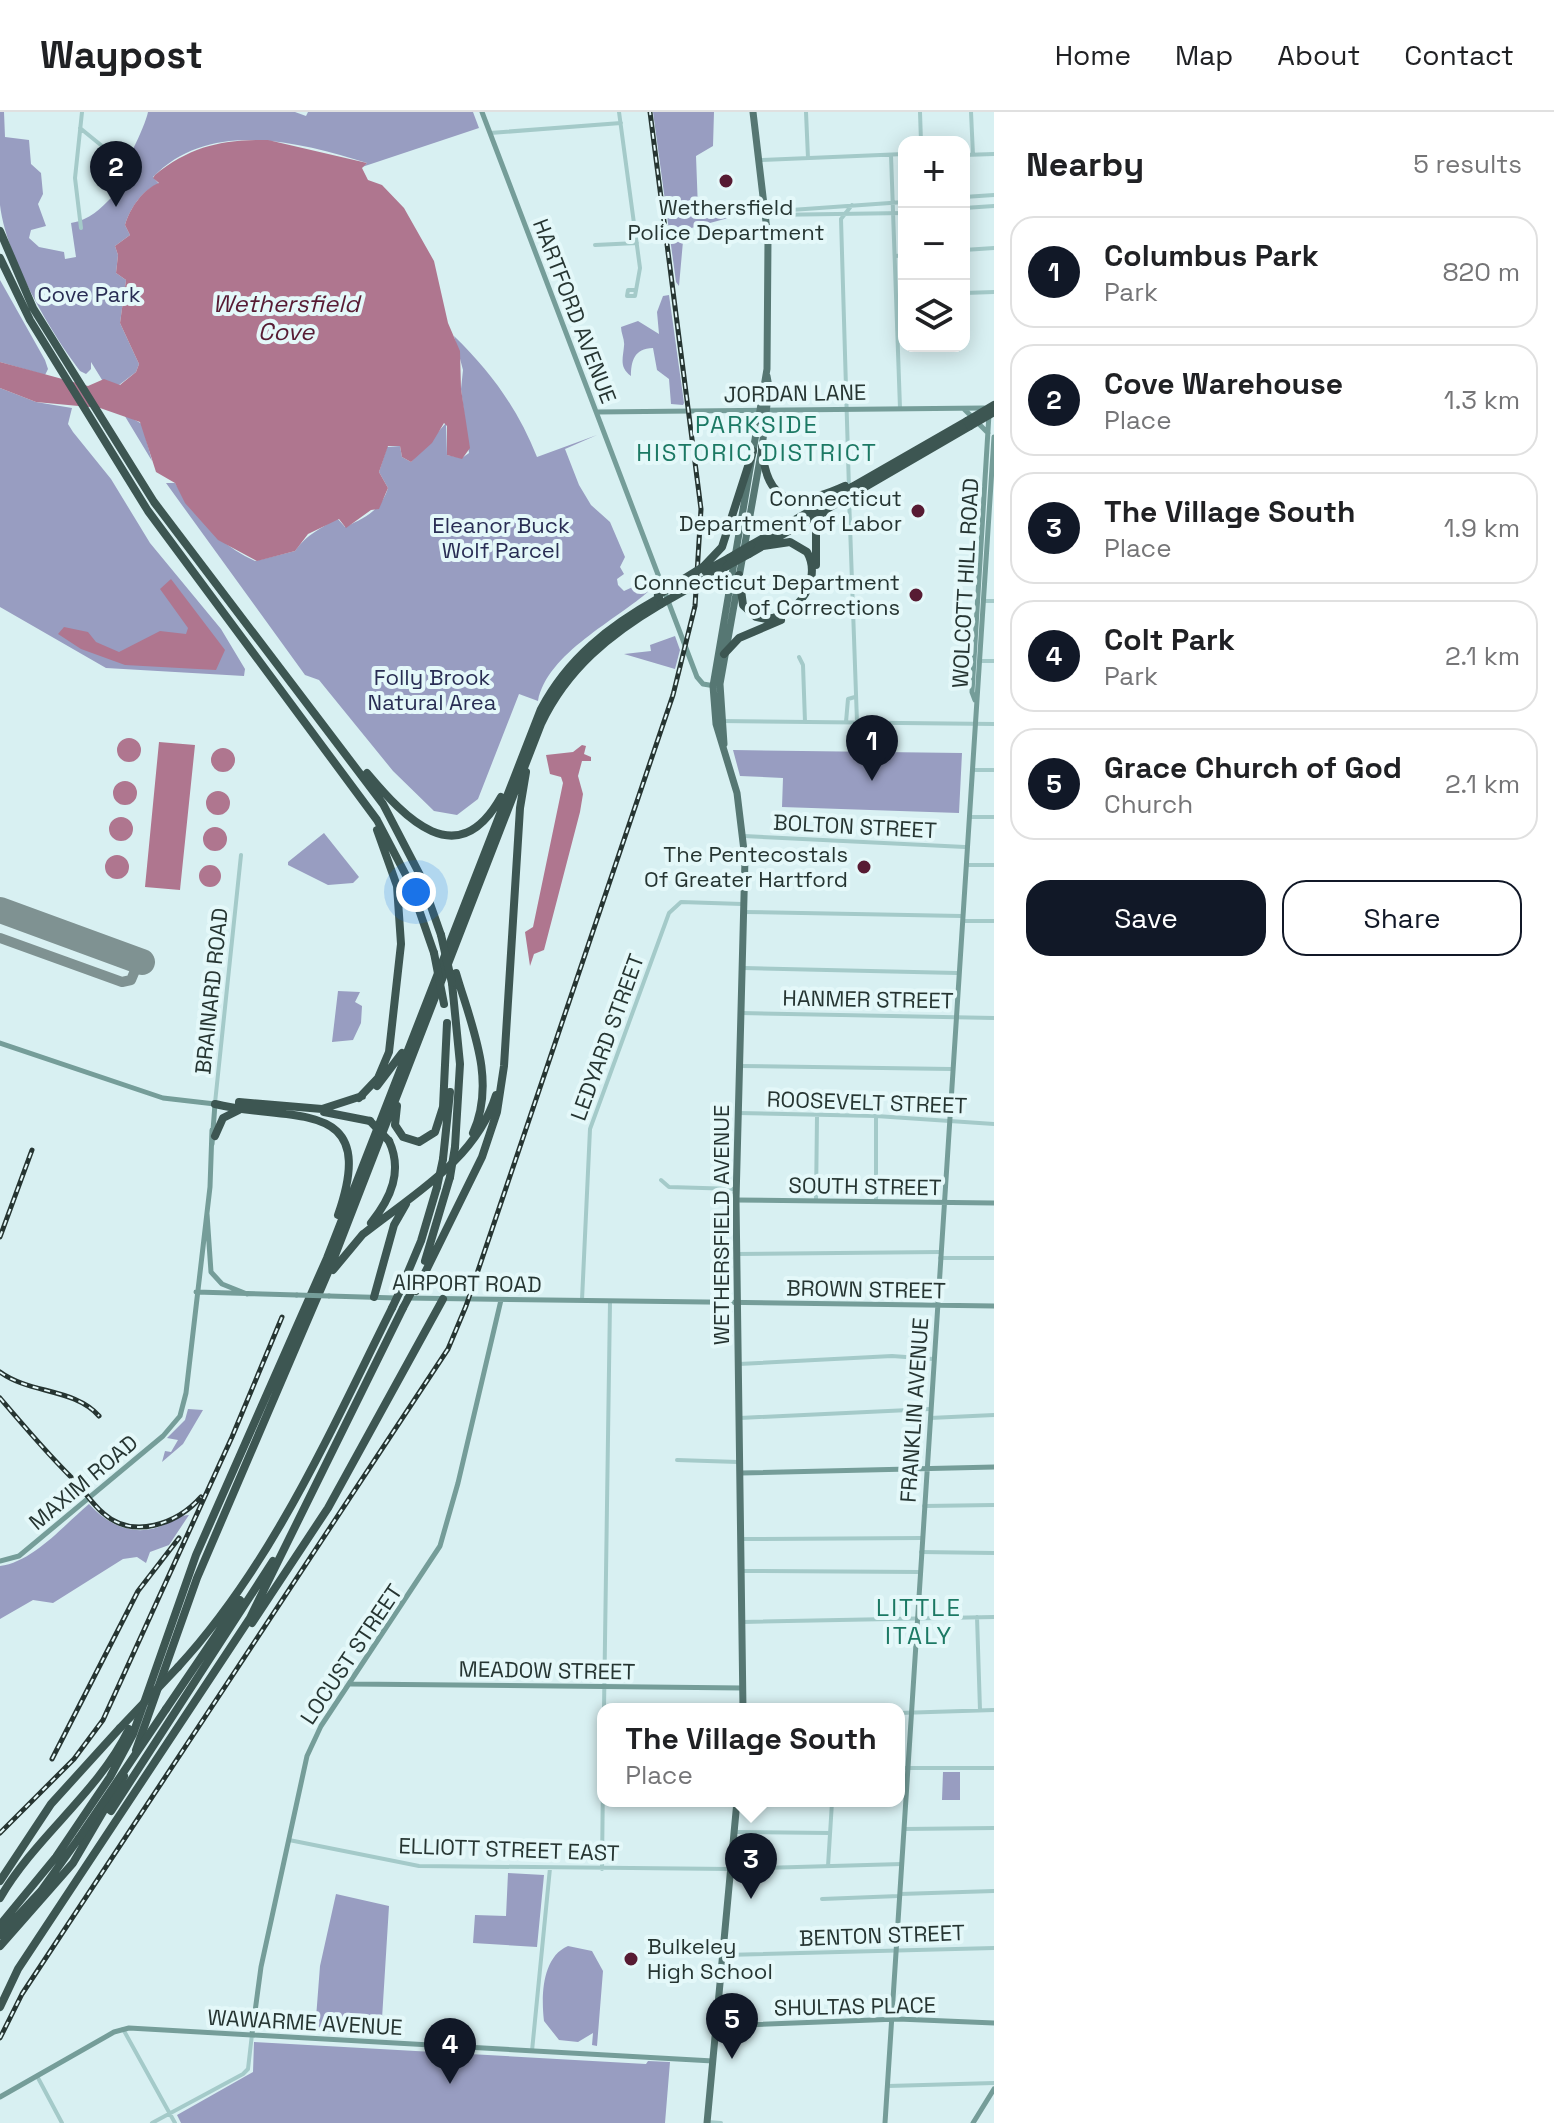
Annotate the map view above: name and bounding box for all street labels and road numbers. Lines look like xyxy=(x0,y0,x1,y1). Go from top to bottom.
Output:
street label: HARTFORD AVENUE xyxy=(527,215,623,407)
street label: JORDAN LANE xyxy=(723,378,867,408)
street label: WOLCOTT HILL ROAD xyxy=(946,477,984,689)
street label: BOLTON STREET xyxy=(772,808,938,844)
street label: BRAINARD ROAD xyxy=(188,906,234,1076)
street label: LEDYARD STREET xyxy=(564,950,650,1124)
street label: HANMER STREET xyxy=(782,984,954,1014)
street label: ROOSEVELT STREET xyxy=(766,1085,968,1119)
street label: WETHERSFIELD AVENUE xyxy=(707,1105,735,1345)
street label: SOUTH STREET xyxy=(788,1171,942,1201)
street label: AIRPORT ROAD xyxy=(392,1268,542,1298)
street label: BROWN STREET xyxy=(786,1274,946,1304)
street label: FRANKLIN AVENUE xyxy=(894,1317,934,1503)
street label: MAXIM ROAD xyxy=(23,1428,143,1536)
street label: LOCUST STREET xyxy=(294,1578,408,1730)
street label: MEADOW STREET xyxy=(459,1654,636,1686)
street label: ELLIOTT STREET EAST xyxy=(398,1831,620,1867)
street label: BENTON STREET xyxy=(798,1918,966,1952)
street label: SHULTAS PLACE xyxy=(774,1991,936,2021)
street label: WAWARME AVENUE xyxy=(207,2003,403,2041)

